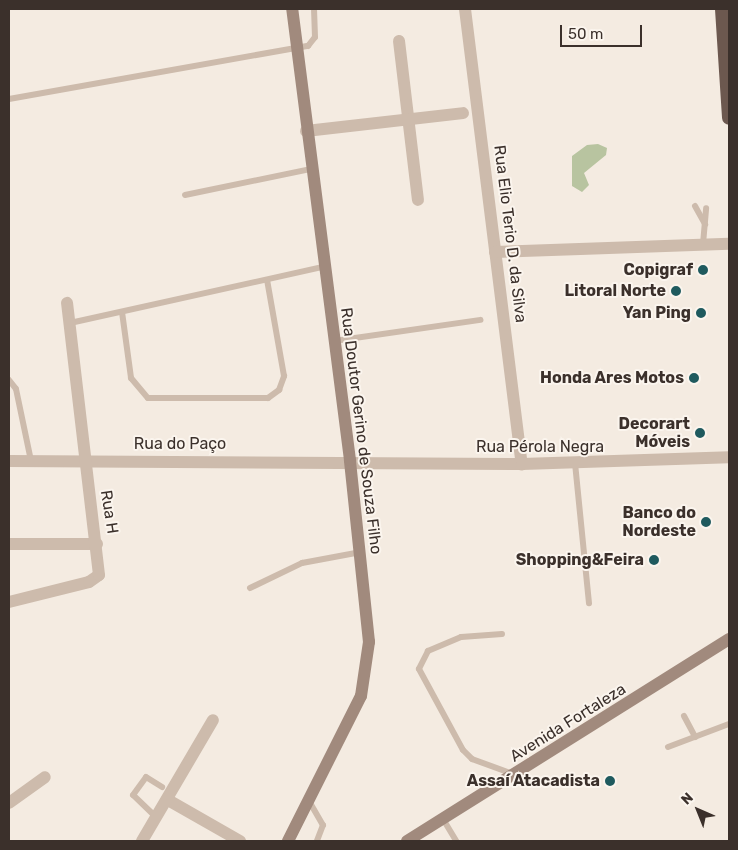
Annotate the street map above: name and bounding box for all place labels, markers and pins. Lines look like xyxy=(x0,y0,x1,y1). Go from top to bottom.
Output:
place label: Copigraf xyxy=(624,260,693,280)
marker: Copigraf xyxy=(697,264,709,276)
place label: Litoral Norte xyxy=(565,281,666,301)
marker: Litoral Norte xyxy=(670,285,682,297)
place label: Yan Ping xyxy=(623,303,691,323)
marker: Yan Ping xyxy=(695,307,707,319)
place label: Honda Ares Motos xyxy=(540,368,684,388)
marker: Honda Ares Motos xyxy=(688,372,700,384)
place label: Decorart Móveis xyxy=(619,414,690,452)
marker: Decorart Móveis xyxy=(694,427,706,439)
place label: Banco do Nordeste xyxy=(622,503,696,541)
marker: Banco do Nordeste xyxy=(700,516,712,528)
place label: Shopping&Feira xyxy=(516,550,644,570)
marker: Shopping&Feira xyxy=(648,554,660,566)
place label: Assaí Atacadista xyxy=(466,771,600,791)
marker: Assaí Atacadista xyxy=(604,775,616,787)

